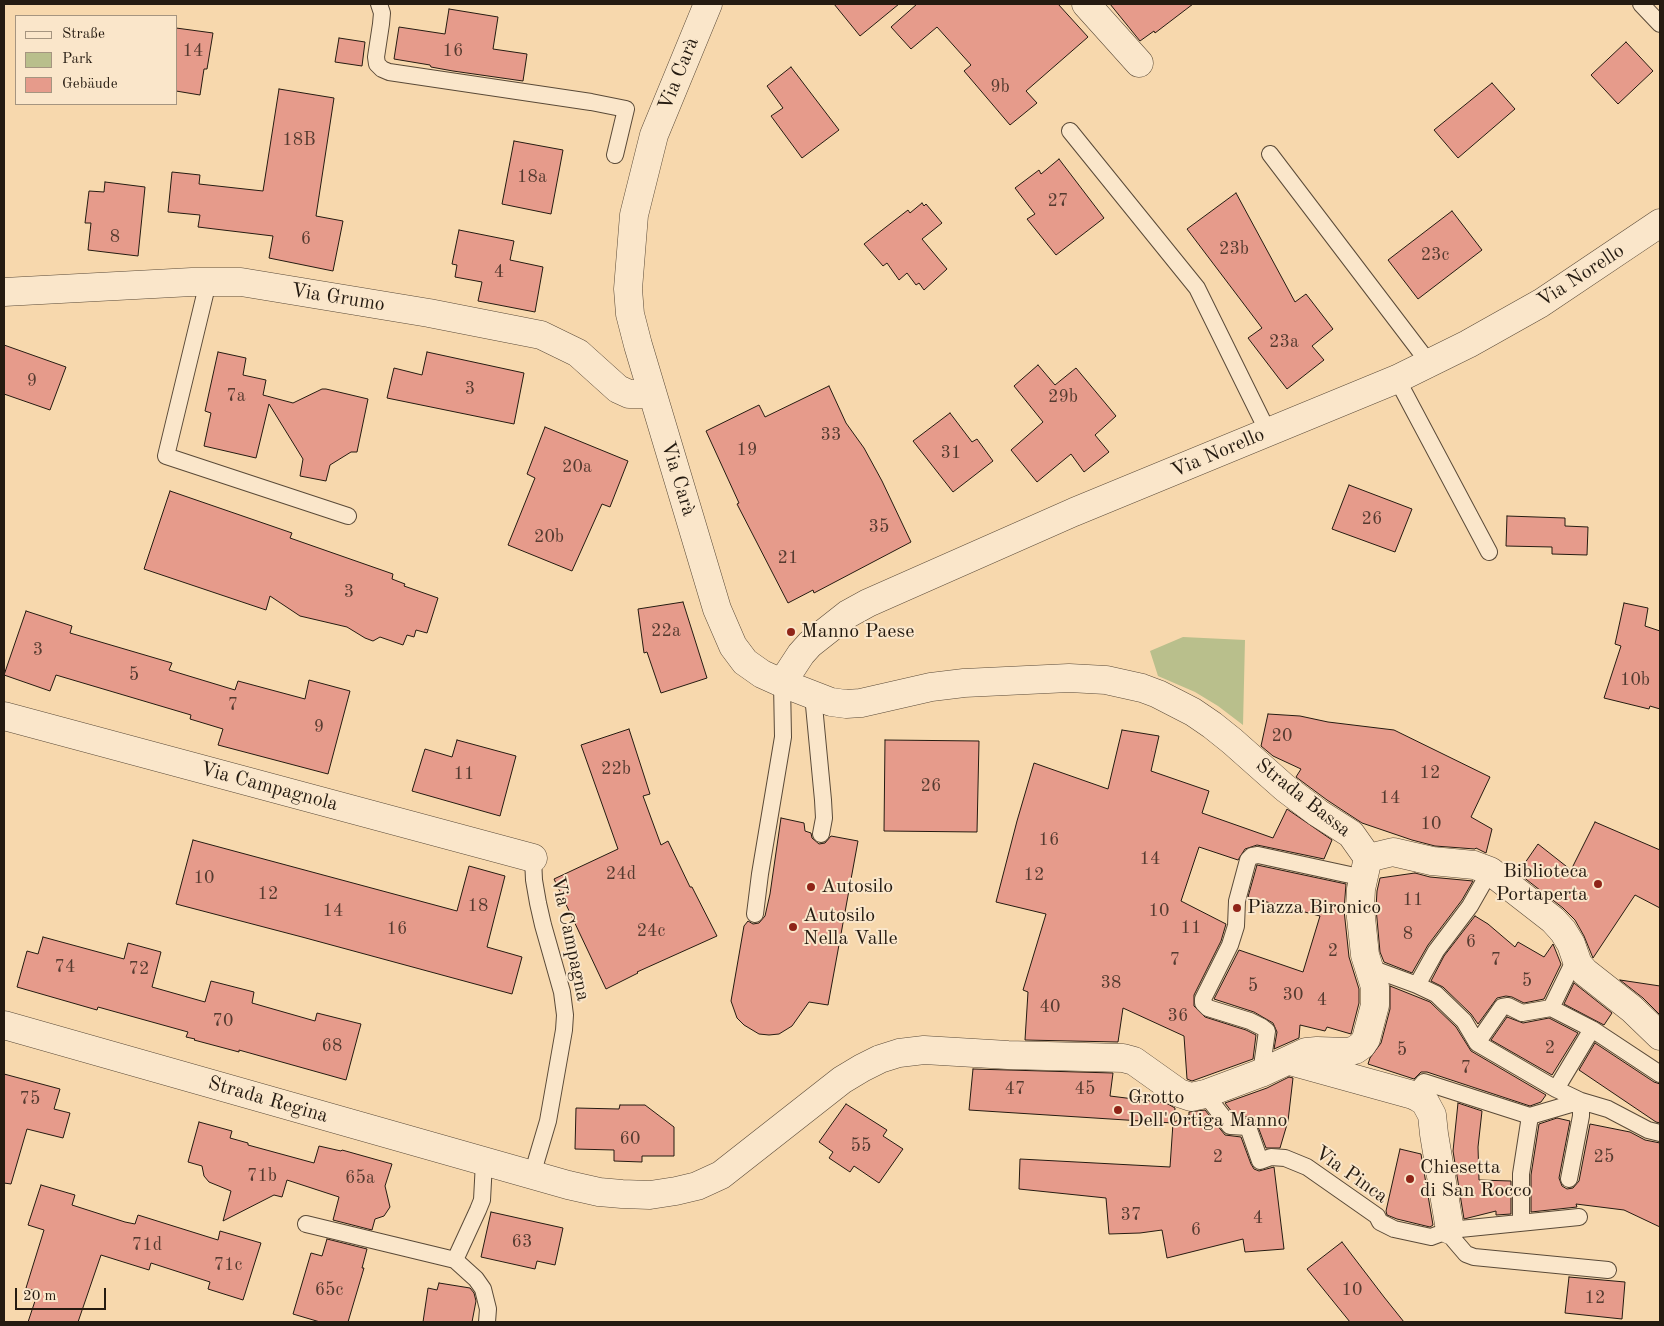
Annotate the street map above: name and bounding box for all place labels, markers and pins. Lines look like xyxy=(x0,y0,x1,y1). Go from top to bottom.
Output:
place label: Manno Paese xyxy=(801,620,914,644)
marker: Manno Paese xyxy=(785,626,797,638)
place label: Biblioteca Portaperta xyxy=(1496,860,1588,907)
place label: Autosilo xyxy=(821,875,893,899)
marker: Biblioteca Portaperta xyxy=(1592,878,1604,890)
marker: Autosilo xyxy=(805,881,817,893)
place label: Piazza Bironico xyxy=(1247,896,1381,920)
marker: Piazza Bironico xyxy=(1231,902,1243,914)
place label: Autosilo Nella Valle xyxy=(803,904,898,951)
marker: Autosilo Nella Valle xyxy=(787,921,799,933)
place label: Grotto Dell'Ortiga Manno xyxy=(1128,1086,1287,1133)
marker: Grotto Dell'Ortiga Manno xyxy=(1112,1104,1124,1116)
place label: Chiesetta di San Rocco xyxy=(1420,1156,1532,1203)
marker: Chiesetta di San Rocco xyxy=(1404,1173,1416,1185)

